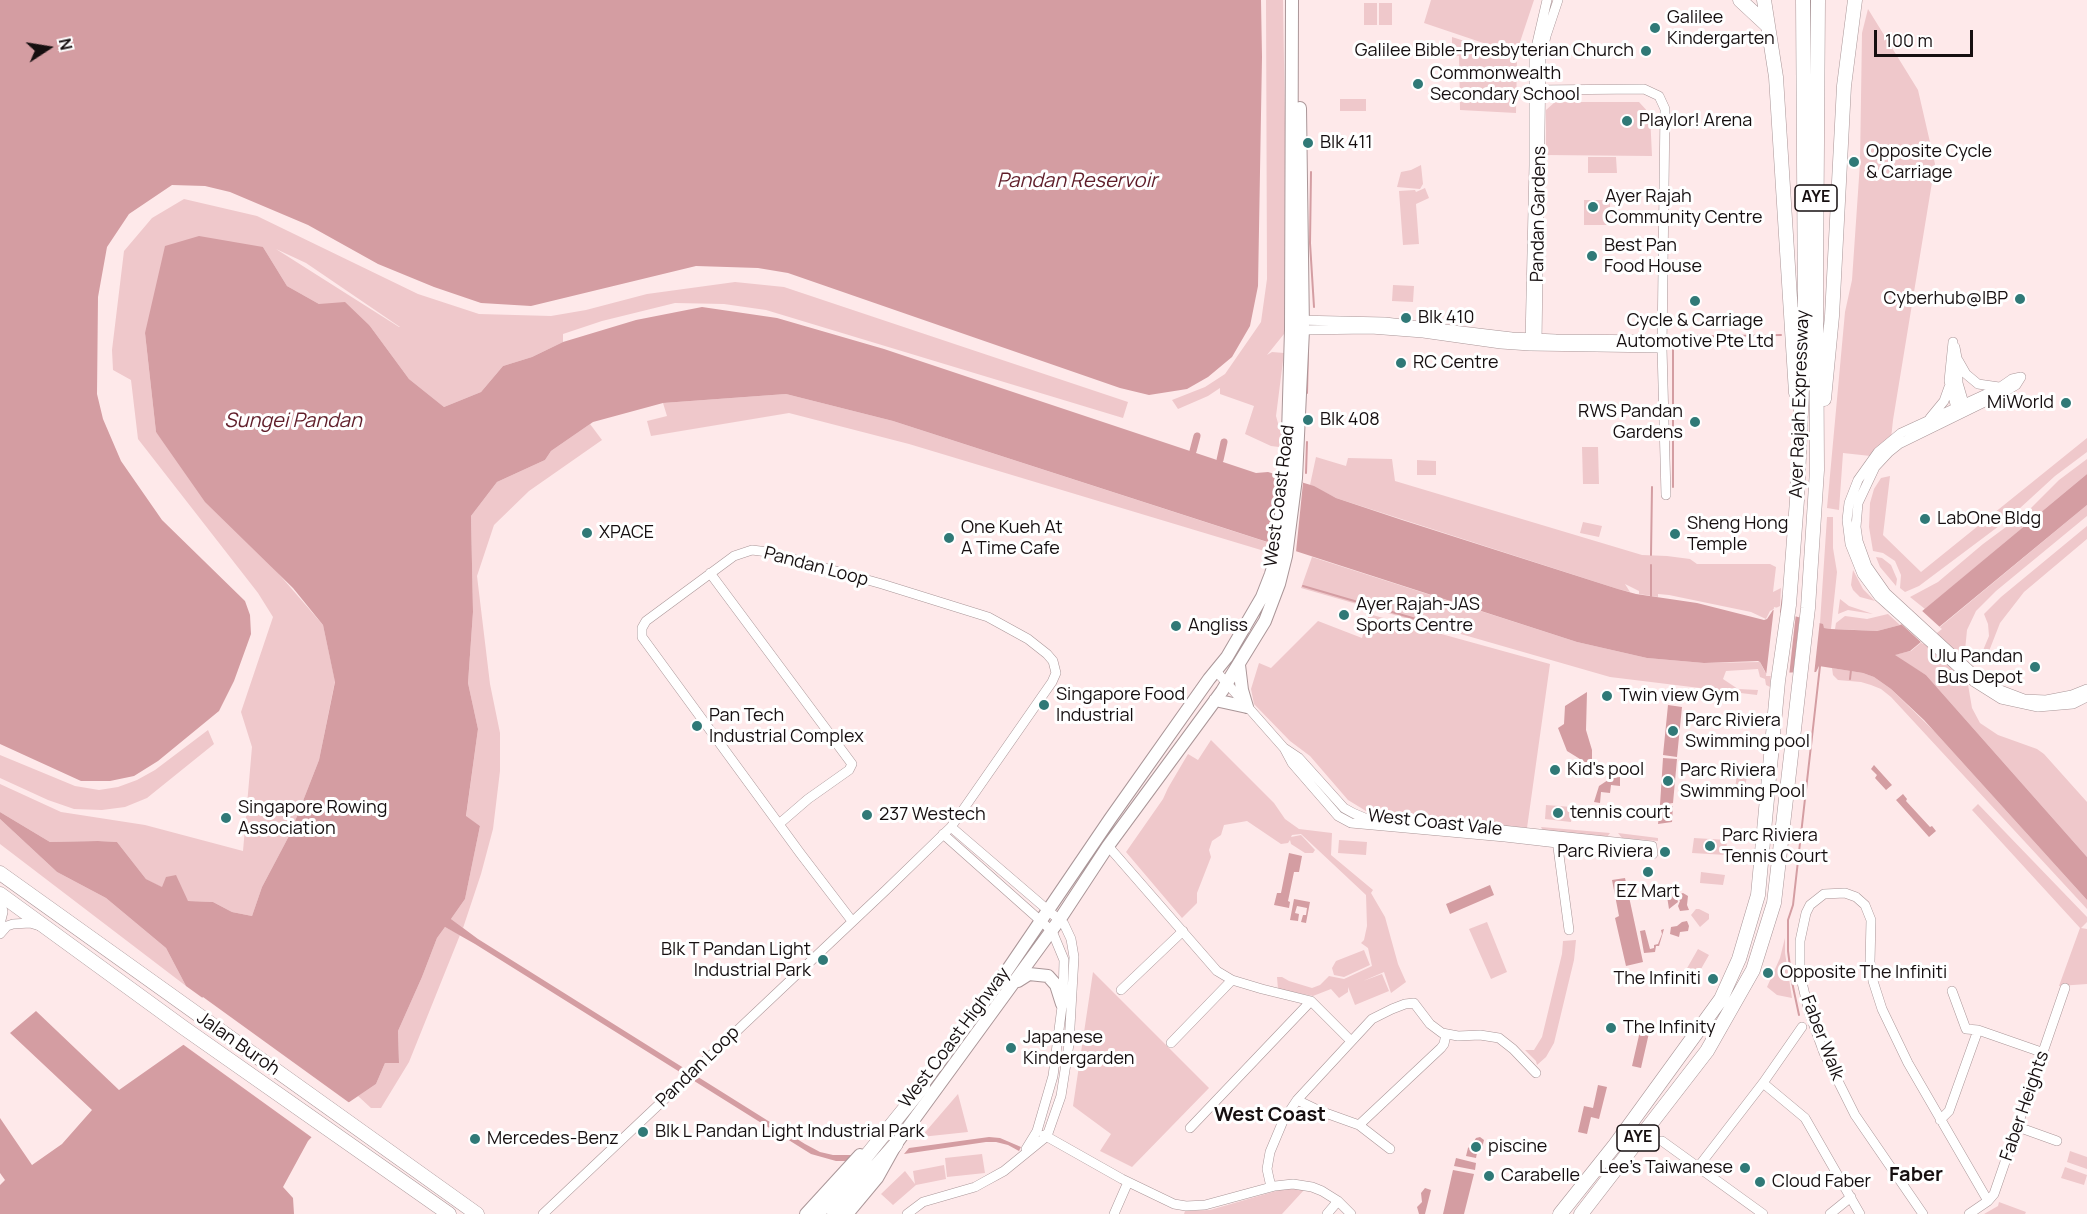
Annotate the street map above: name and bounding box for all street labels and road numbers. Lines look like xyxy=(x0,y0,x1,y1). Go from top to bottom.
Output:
street label: Pandan Gardens xyxy=(1527,146,1551,282)
road number: AYE xyxy=(1795,185,1837,211)
street label: Ayer Rajah Expressway xyxy=(1786,309,1814,499)
street label: West Coast Road xyxy=(1261,424,1299,568)
street label: Pandan Loop xyxy=(761,543,871,591)
street label: West Coast Vale xyxy=(1367,805,1503,841)
street label: West Coast Highway xyxy=(895,963,1015,1113)
street label: Faber Walk xyxy=(1796,993,1848,1083)
street label: Jalan Buroh xyxy=(192,1008,284,1080)
street label: Pandan Loop xyxy=(652,1022,744,1112)
street label: Faber Heights xyxy=(1996,1048,2054,1164)
road number: AYE xyxy=(1617,1125,1659,1151)

